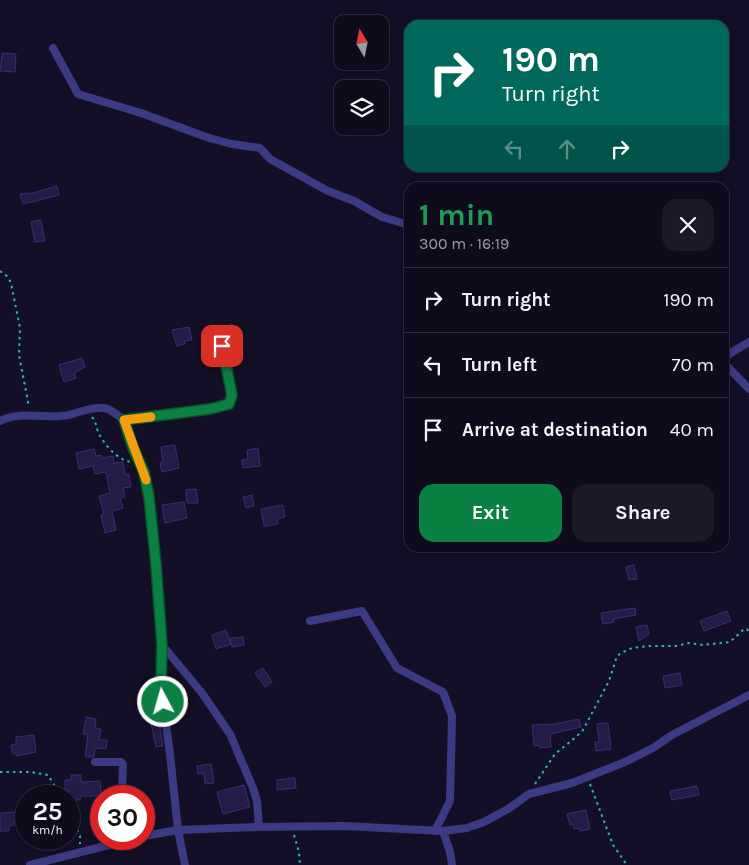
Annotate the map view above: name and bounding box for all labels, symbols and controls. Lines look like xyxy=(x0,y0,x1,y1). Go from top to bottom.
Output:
north arrow xyxy=(334,15,389,70)
map controls xyxy=(334,15,389,135)
text: 190 m xyxy=(502,39,600,80)
icon: right xyxy=(419,40,484,105)
button: layers xyxy=(334,80,389,135)
text: Turn right xyxy=(502,81,600,107)
icon: left xyxy=(500,135,528,163)
icon: ahead xyxy=(553,135,581,163)
icon: right xyxy=(606,135,634,163)
text: 1 min xyxy=(419,197,494,233)
button: close xyxy=(662,199,714,251)
text: 300 m · 16:19 xyxy=(419,234,509,253)
icon: right xyxy=(419,286,447,314)
text: Turn right xyxy=(462,289,551,311)
text: 190 m xyxy=(663,289,714,311)
pin xyxy=(201,325,243,367)
icon: arrive xyxy=(208,332,236,360)
icon: left xyxy=(419,351,447,379)
text: Turn left xyxy=(462,354,537,376)
text: 70 m xyxy=(672,354,714,376)
icon: arrive xyxy=(419,416,447,444)
text: Arrive at destination xyxy=(462,419,648,441)
text: 40 m xyxy=(670,419,714,441)
button: Exit xyxy=(419,484,562,542)
button: Share xyxy=(572,484,714,542)
position arrow xyxy=(136,675,188,727)
speed limit sign: 30 xyxy=(90,785,155,850)
text: 25 xyxy=(33,797,62,826)
text: km/h xyxy=(32,823,63,837)

